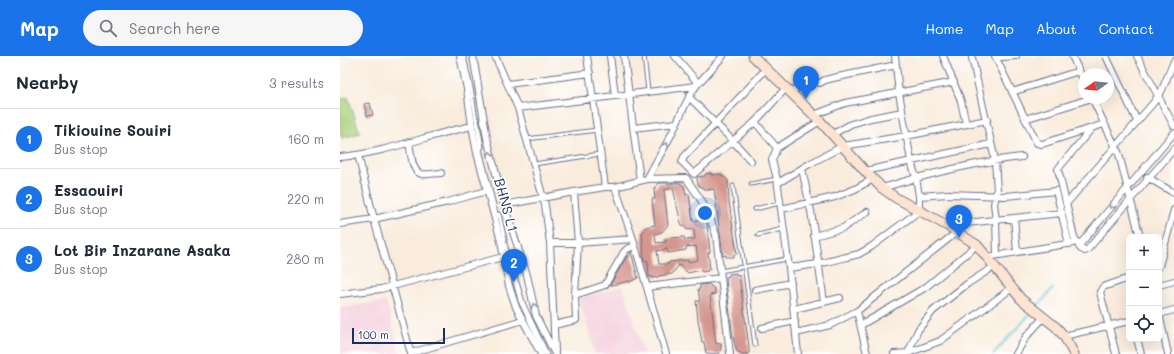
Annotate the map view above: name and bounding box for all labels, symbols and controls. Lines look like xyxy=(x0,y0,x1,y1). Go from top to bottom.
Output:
search box xyxy=(83,10,363,46)
text: Map xyxy=(20,16,59,41)
icon: search xyxy=(97,17,119,39)
text: Search here xyxy=(129,18,220,38)
text: Home xyxy=(925,19,963,38)
text: Map xyxy=(985,19,1014,38)
text: About xyxy=(1036,19,1077,38)
text: Contact xyxy=(1099,19,1154,38)
pin: 1 xyxy=(793,66,819,99)
north arrow xyxy=(1078,68,1114,104)
text: Nearby xyxy=(16,71,78,93)
text: 3 results xyxy=(269,74,324,91)
text: Tikiouine Souiri xyxy=(54,120,172,140)
text: 1 xyxy=(26,130,32,147)
text: 160 m xyxy=(288,130,324,147)
text: Bus stop xyxy=(54,140,107,157)
one-way arrow xyxy=(661,142,668,149)
one-way arrow xyxy=(487,151,495,157)
street label: BHNS L1 xyxy=(490,176,523,234)
text: Essaouiri xyxy=(54,180,124,200)
text: 2 xyxy=(25,190,33,207)
text: 220 m xyxy=(287,190,324,207)
text: Bus stop xyxy=(54,200,107,217)
one-way arrow xyxy=(1110,201,1117,208)
your location xyxy=(695,203,715,223)
pin: 3 xyxy=(946,205,972,238)
map controls xyxy=(1126,234,1162,342)
button: + xyxy=(1126,234,1162,270)
text: Lot Bir Inzarane Asaka xyxy=(54,240,231,260)
pin: 2 xyxy=(501,249,527,282)
text: 3 xyxy=(25,250,33,267)
text: 280 m xyxy=(286,250,324,267)
text: Bus stop xyxy=(54,260,107,277)
button: − xyxy=(1126,270,1162,306)
one-way arrow xyxy=(530,303,538,309)
button: locate xyxy=(1126,306,1162,342)
scale bar xyxy=(352,326,445,345)
text: 100 m xyxy=(358,327,389,342)

